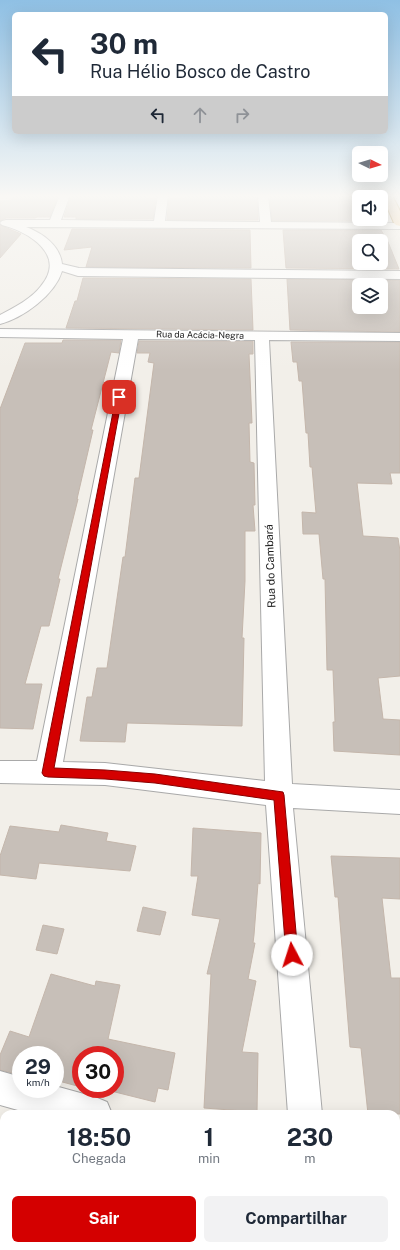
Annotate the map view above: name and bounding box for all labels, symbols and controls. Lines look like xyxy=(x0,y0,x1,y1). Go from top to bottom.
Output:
text: 30 m xyxy=(90,27,158,60)
icon: left xyxy=(24,28,76,80)
text: Rua Hélio Bosco de Castro xyxy=(90,61,311,82)
icon: left xyxy=(147,104,169,126)
icon: ahead xyxy=(189,104,211,126)
icon: right xyxy=(231,104,253,126)
north arrow xyxy=(352,146,388,182)
map controls xyxy=(352,146,388,314)
button: sound xyxy=(352,190,388,226)
button: search xyxy=(352,234,388,270)
button: layers xyxy=(352,278,388,314)
street label: Rua da Acácia-Negra xyxy=(156,328,244,341)
pin xyxy=(102,380,136,414)
icon: arrive xyxy=(108,386,130,408)
street label: Rua do Cambará xyxy=(263,524,277,608)
position arrow xyxy=(271,934,313,976)
speed limit sign: 30 xyxy=(72,1046,124,1098)
text: 29 xyxy=(25,1055,51,1079)
text: km/h xyxy=(26,1076,50,1088)
text: 18:50 xyxy=(67,1123,131,1151)
text: 1 xyxy=(204,1123,214,1151)
text: 230 xyxy=(287,1123,333,1151)
text: Chegada xyxy=(72,1151,126,1166)
text: min xyxy=(198,1151,220,1166)
text: m xyxy=(304,1151,316,1166)
button: Sair xyxy=(12,1196,196,1242)
button: Compartilhar xyxy=(204,1196,388,1242)

